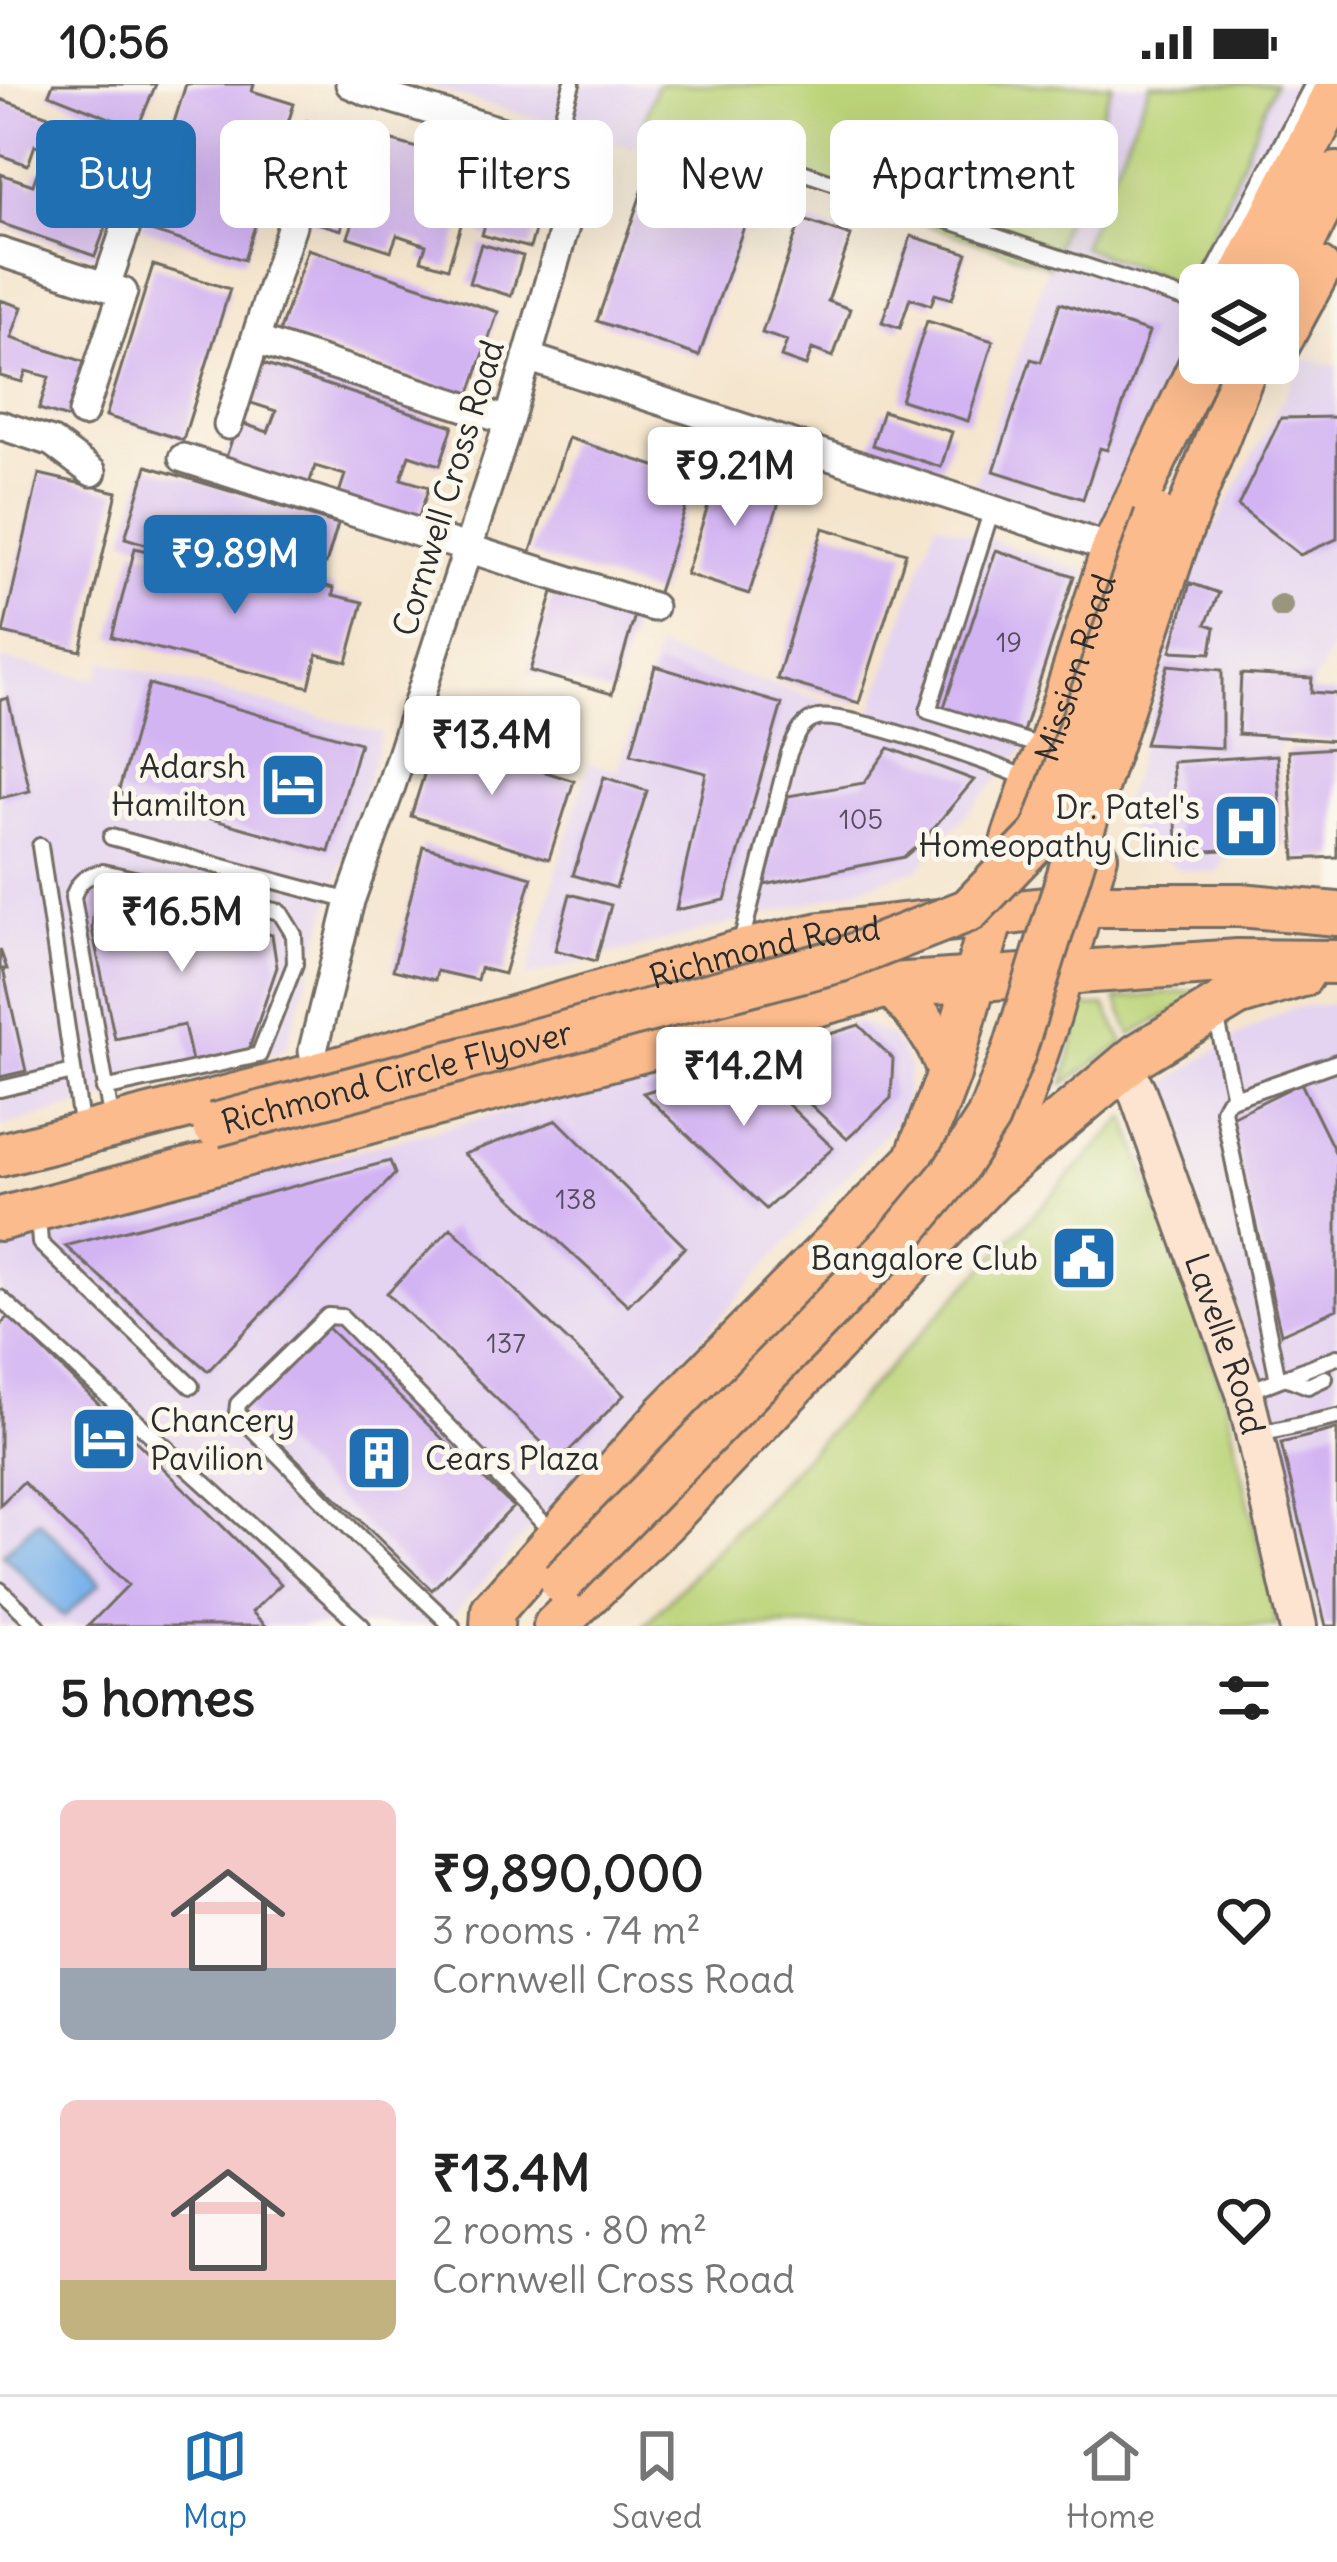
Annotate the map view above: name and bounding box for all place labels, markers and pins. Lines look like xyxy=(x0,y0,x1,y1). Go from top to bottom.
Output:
pin: ₹9.21M xyxy=(637,427,833,529)
pin: ₹9.89M xyxy=(137,515,333,617)
pin: ₹13.4M xyxy=(394,696,590,798)
place label: Adarsh Hamilton xyxy=(111,745,246,825)
hotel icon: Adarsh Hamilton xyxy=(258,750,328,820)
place label: Dr. Patel's Homeopathy Clinic xyxy=(918,786,1200,866)
hospital icon: Dr. Patel's Homeopathy Clinic xyxy=(1211,791,1281,861)
pin: ₹16.5M xyxy=(84,873,280,975)
pin: ₹14.2M xyxy=(646,1027,842,1129)
public building icon: Bangalore Club xyxy=(1049,1223,1119,1293)
place label: Bangalore Club xyxy=(811,1237,1038,1279)
place label: Chancery Pavilion xyxy=(150,1399,295,1479)
hotel icon: Chancery Pavilion xyxy=(69,1404,139,1474)
building icon: Cears Plaza xyxy=(344,1423,414,1493)
place label: Cears Plaza xyxy=(425,1437,599,1479)

